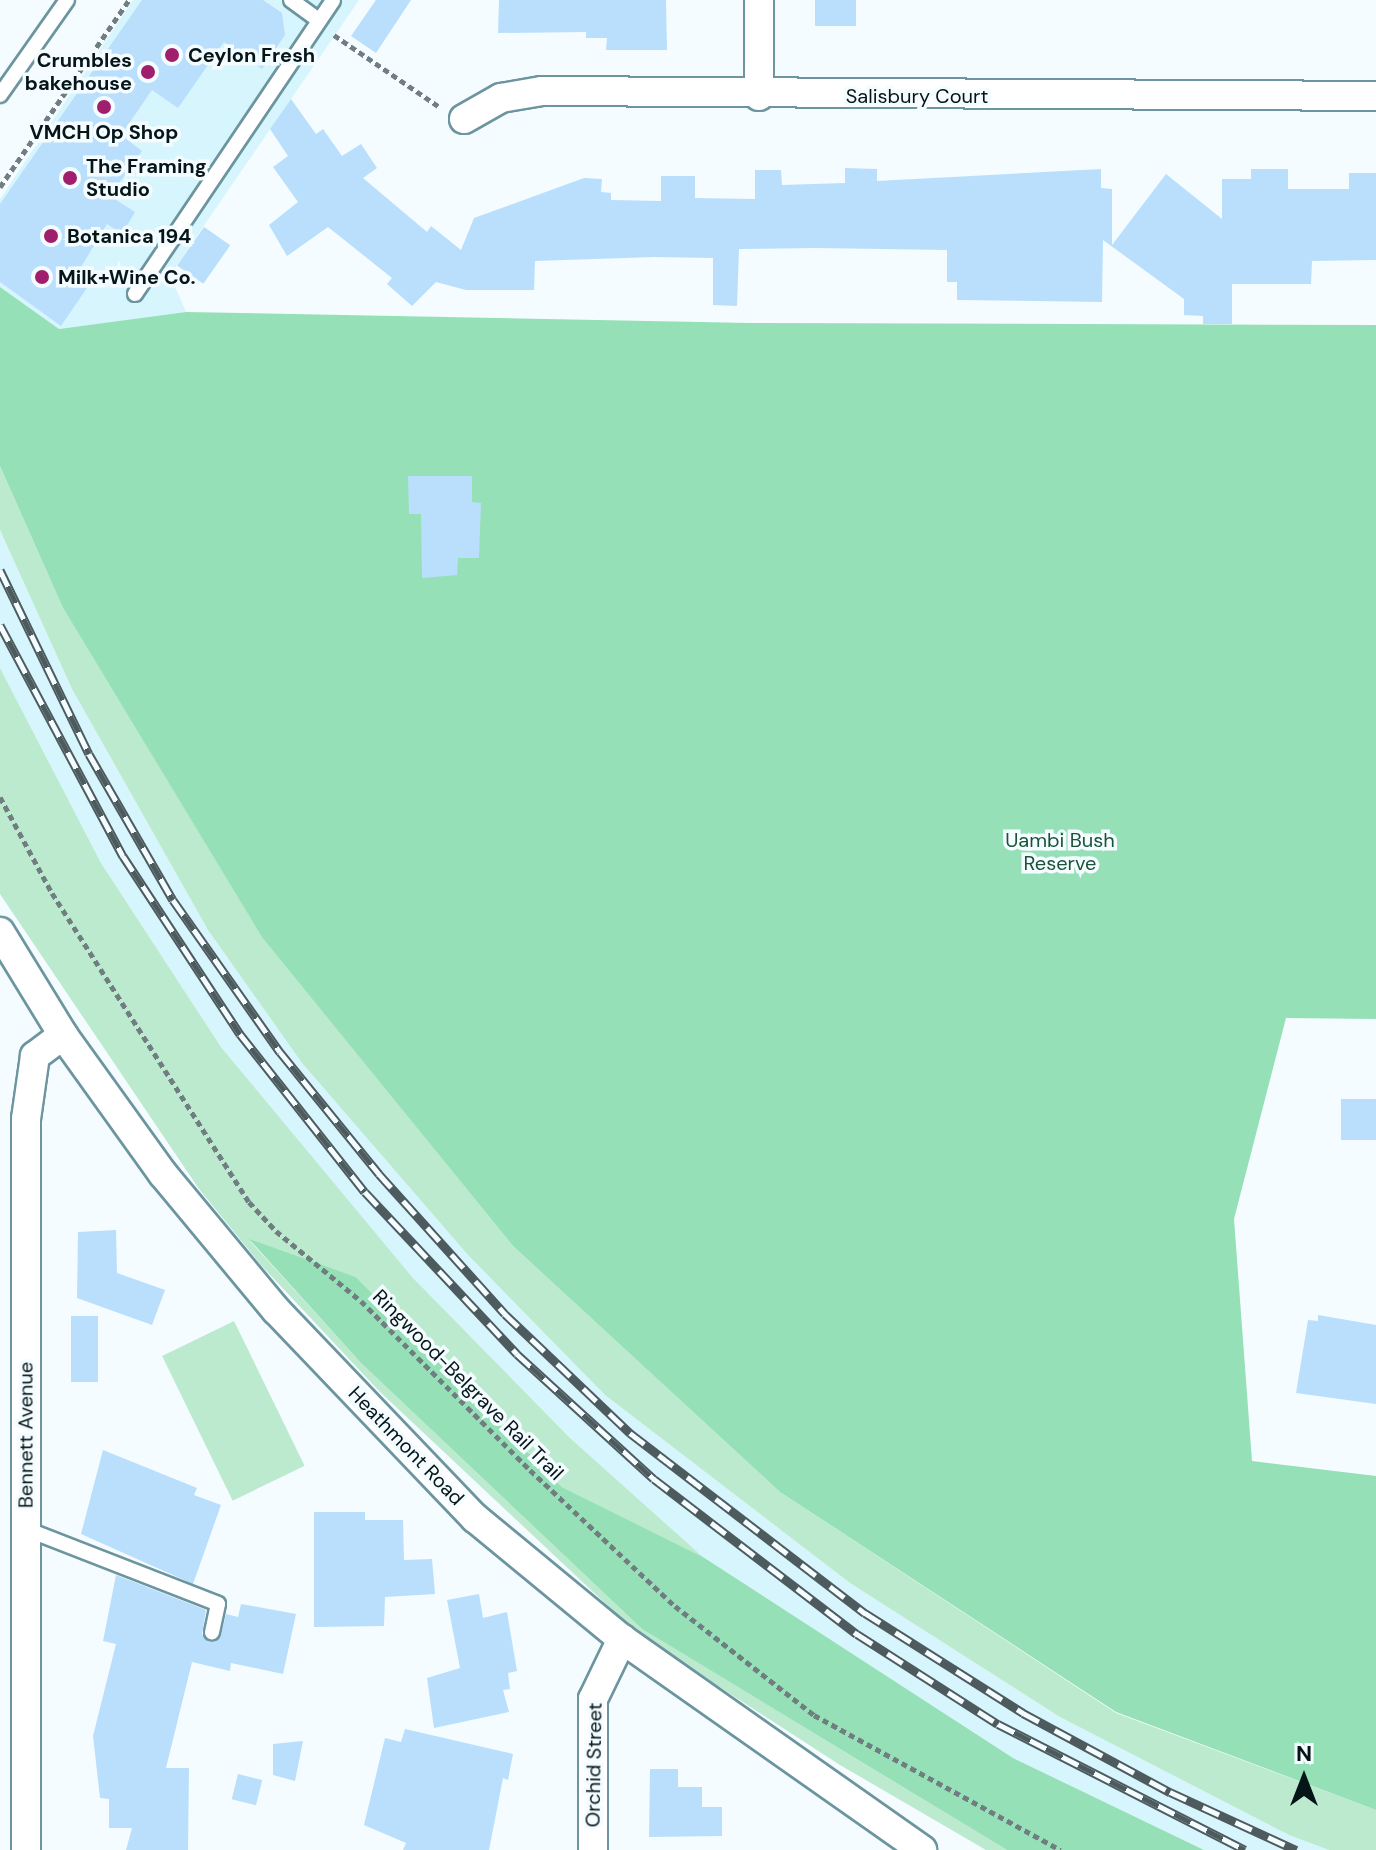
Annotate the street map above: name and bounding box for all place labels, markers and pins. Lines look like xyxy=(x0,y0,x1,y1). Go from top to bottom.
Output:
place label: Ceylon Fresh xyxy=(188,43,315,67)
marker: Ceylon Fresh xyxy=(163,46,181,64)
place label: Crumbles bakehouse xyxy=(25,48,132,95)
marker: Crumbles bakehouse xyxy=(139,63,157,81)
marker: VMCH Op Shop xyxy=(95,98,113,116)
place label: VMCH Op Shop xyxy=(30,120,178,144)
place label: The Framing Studio xyxy=(86,154,207,201)
marker: The Framing Studio xyxy=(61,169,79,187)
place label: Botanica 194 xyxy=(67,224,191,248)
marker: Botanica 194 xyxy=(42,227,60,245)
place label: Milk+Wine Co. xyxy=(58,265,196,289)
marker: Milk+Wine Co. xyxy=(33,268,51,286)

